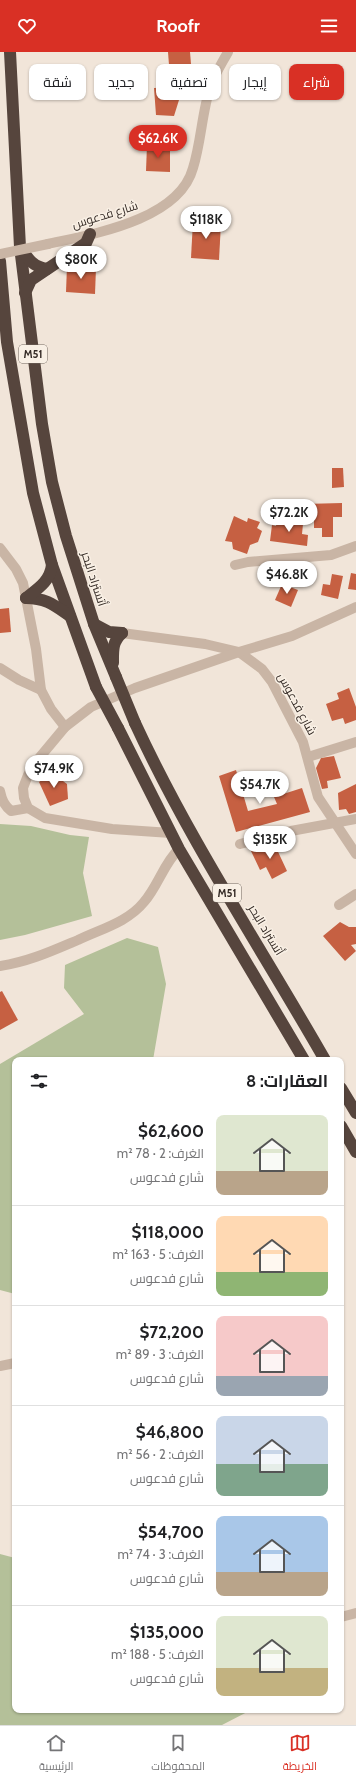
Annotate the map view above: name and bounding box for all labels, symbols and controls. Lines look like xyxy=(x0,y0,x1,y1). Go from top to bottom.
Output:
icon: heart xyxy=(16,15,38,37)
text: Roofr xyxy=(156,15,200,37)
icon: menu xyxy=(318,15,340,37)
chip: شقة xyxy=(29,64,86,100)
chip: جديد xyxy=(94,64,148,100)
chip: تصفية xyxy=(156,64,221,100)
chip: إيجار xyxy=(229,64,281,100)
chip: شراء xyxy=(289,64,344,100)
pin: $62.6K xyxy=(125,125,191,159)
text: $62.6K xyxy=(138,130,178,146)
street label: شارع فدعوس xyxy=(70,197,140,233)
pin: $118K xyxy=(178,206,234,240)
text: $118K xyxy=(189,211,223,227)
pin: $80K xyxy=(57,246,105,280)
text: $80K xyxy=(65,251,97,267)
road number: M51 xyxy=(19,345,47,363)
pin: $72.2K xyxy=(256,499,322,533)
text: $72.2K xyxy=(270,504,308,520)
street label: أتستراد البحر xyxy=(78,549,110,608)
pin: $46.8K xyxy=(254,561,320,595)
text: $46.8K xyxy=(266,566,308,582)
street label: شارع فدعوس xyxy=(274,670,320,738)
pin: $74.9K xyxy=(21,755,87,789)
text: $74.9K xyxy=(34,760,74,776)
pin: $54.7K xyxy=(227,771,293,805)
text: $54.7K xyxy=(240,776,280,792)
pin: $135K xyxy=(242,826,298,860)
text: $135K xyxy=(253,831,287,847)
road number: M51 xyxy=(213,884,241,902)
street label: أتستراد البحر xyxy=(245,901,287,958)
icon: filters xyxy=(28,1070,50,1092)
text: العقارات: 8 xyxy=(246,1071,328,1091)
text: $62,600 xyxy=(138,1121,204,1141)
icon: home xyxy=(248,1131,296,1179)
text: الغرف: 2 · 78 m² xyxy=(117,1145,204,1161)
text: شارع فدعوس xyxy=(130,1169,204,1185)
text: $118,000 xyxy=(132,1222,204,1242)
icon: home xyxy=(248,1232,296,1280)
text: الغرف: 5 · 163 m² xyxy=(112,1246,204,1262)
text: شارع فدعوس xyxy=(130,1270,204,1286)
text: $72,200 xyxy=(140,1322,204,1342)
icon: home xyxy=(248,1332,296,1380)
text: الغرف: 3 · 89 m² xyxy=(116,1346,204,1362)
text: شارع فدعوس xyxy=(130,1370,204,1386)
text: $46,800 xyxy=(136,1422,204,1442)
icon: home xyxy=(248,1432,296,1480)
text: الغرف: 2 · 56 m² xyxy=(117,1446,204,1462)
text: شارع فدعوس xyxy=(130,1470,204,1486)
text: $54,700 xyxy=(138,1522,204,1542)
icon: home xyxy=(248,1532,296,1580)
text: الغرف: 3 · 74 m² xyxy=(117,1546,204,1562)
text: شارع فدعوس xyxy=(130,1570,204,1586)
text: $135,000 xyxy=(130,1622,204,1642)
icon: home xyxy=(248,1632,296,1680)
text: الغرف: 5 · 188 m² xyxy=(111,1646,204,1662)
text: شارع فدعوس xyxy=(130,1670,204,1686)
tab: الرئيسية xyxy=(39,1732,73,1776)
tab: المحفوظات xyxy=(151,1732,205,1776)
tab: الخريطة xyxy=(283,1732,317,1776)

